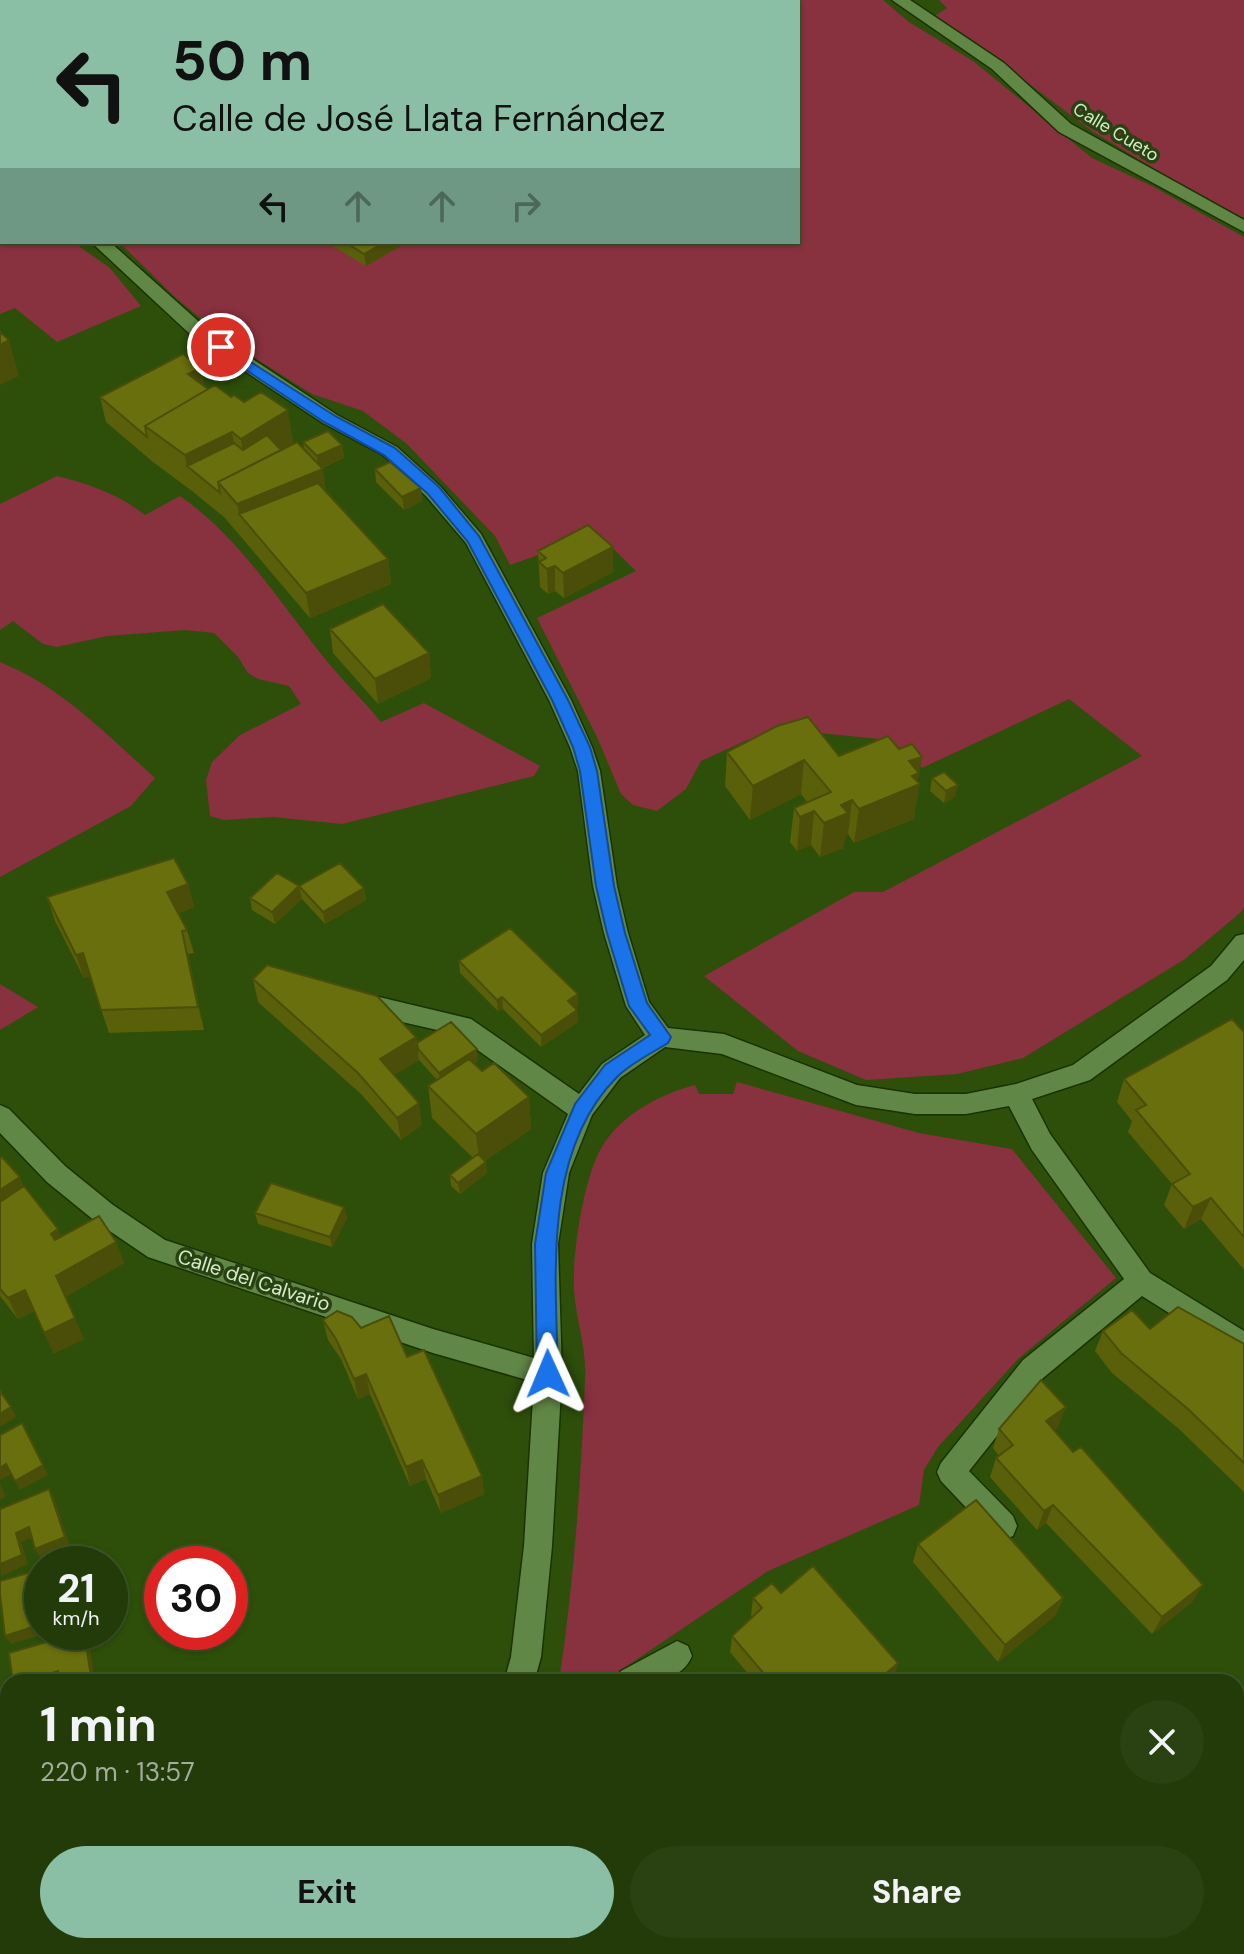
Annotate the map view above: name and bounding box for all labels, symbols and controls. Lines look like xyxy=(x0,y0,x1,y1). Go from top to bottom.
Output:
text: 50 m xyxy=(172,24,312,97)
icon: left xyxy=(40,32,144,136)
text: Calle de José Llata Fernández xyxy=(172,95,666,142)
street label: Calle Cueto xyxy=(1069,97,1163,167)
icon: left xyxy=(252,184,296,228)
icon: ahead xyxy=(336,184,380,228)
icon: ahead xyxy=(420,184,464,228)
icon: right xyxy=(504,184,548,228)
pin xyxy=(187,313,255,381)
icon: arrive xyxy=(199,325,243,369)
street label: Calle del Calvario xyxy=(174,1243,334,1317)
position arrow xyxy=(506,1332,590,1416)
speed limit sign: 30 xyxy=(144,1546,248,1650)
text: 21 xyxy=(57,1562,95,1614)
text: km/h xyxy=(52,1605,100,1631)
text: 1 min xyxy=(40,1693,157,1756)
button: close xyxy=(1120,1700,1204,1784)
text: 220 m · 13:57 xyxy=(40,1755,195,1789)
button: Exit xyxy=(40,1846,614,1938)
button: Share xyxy=(630,1846,1204,1938)

